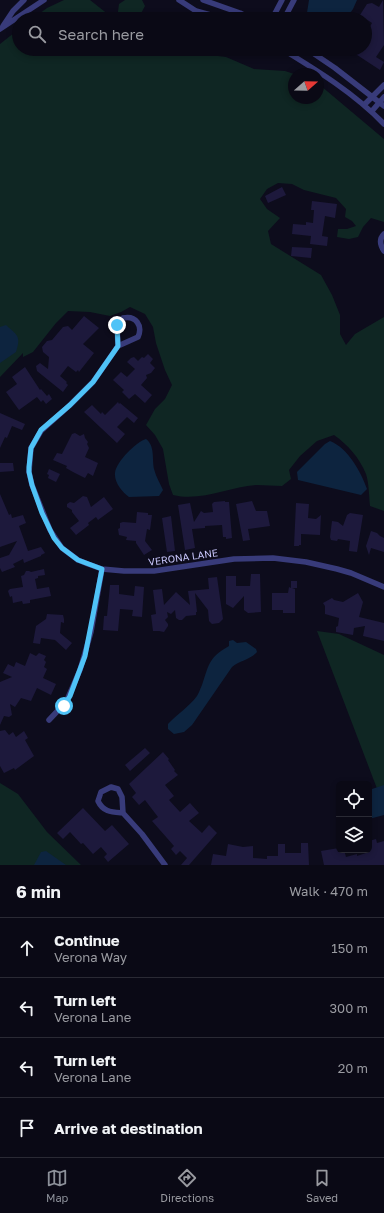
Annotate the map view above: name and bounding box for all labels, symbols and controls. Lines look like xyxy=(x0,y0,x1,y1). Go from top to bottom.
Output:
search box xyxy=(12,12,372,56)
icon: search xyxy=(26,23,48,45)
text: Search here xyxy=(58,25,144,43)
north arrow xyxy=(288,68,324,104)
route end xyxy=(108,316,126,334)
street label: VERONA LANE xyxy=(147,546,219,568)
route start xyxy=(55,697,73,715)
map controls xyxy=(336,781,372,853)
button: locate xyxy=(336,781,372,817)
button: layers xyxy=(336,817,372,853)
text: 6 min xyxy=(16,881,61,902)
text: Walk · 470 m xyxy=(289,883,368,899)
text: Continue xyxy=(54,931,120,949)
icon: ahead xyxy=(16,937,38,959)
text: 150 m xyxy=(331,940,368,956)
text: Verona Way xyxy=(54,949,127,965)
text: Turn left xyxy=(54,991,116,1009)
icon: left xyxy=(16,997,38,1019)
text: 300 m xyxy=(330,1000,368,1016)
text: Verona Lane xyxy=(54,1009,131,1025)
text: Turn left xyxy=(54,1051,116,1069)
icon: left xyxy=(16,1057,38,1079)
text: 20 m xyxy=(338,1060,368,1076)
text: Verona Lane xyxy=(54,1069,131,1085)
icon: arrive xyxy=(16,1117,38,1139)
text: Arrive at destination xyxy=(54,1119,203,1137)
tab: Map xyxy=(46,1167,68,1204)
tab: Directions xyxy=(160,1167,214,1204)
tab: Saved xyxy=(306,1167,338,1204)

